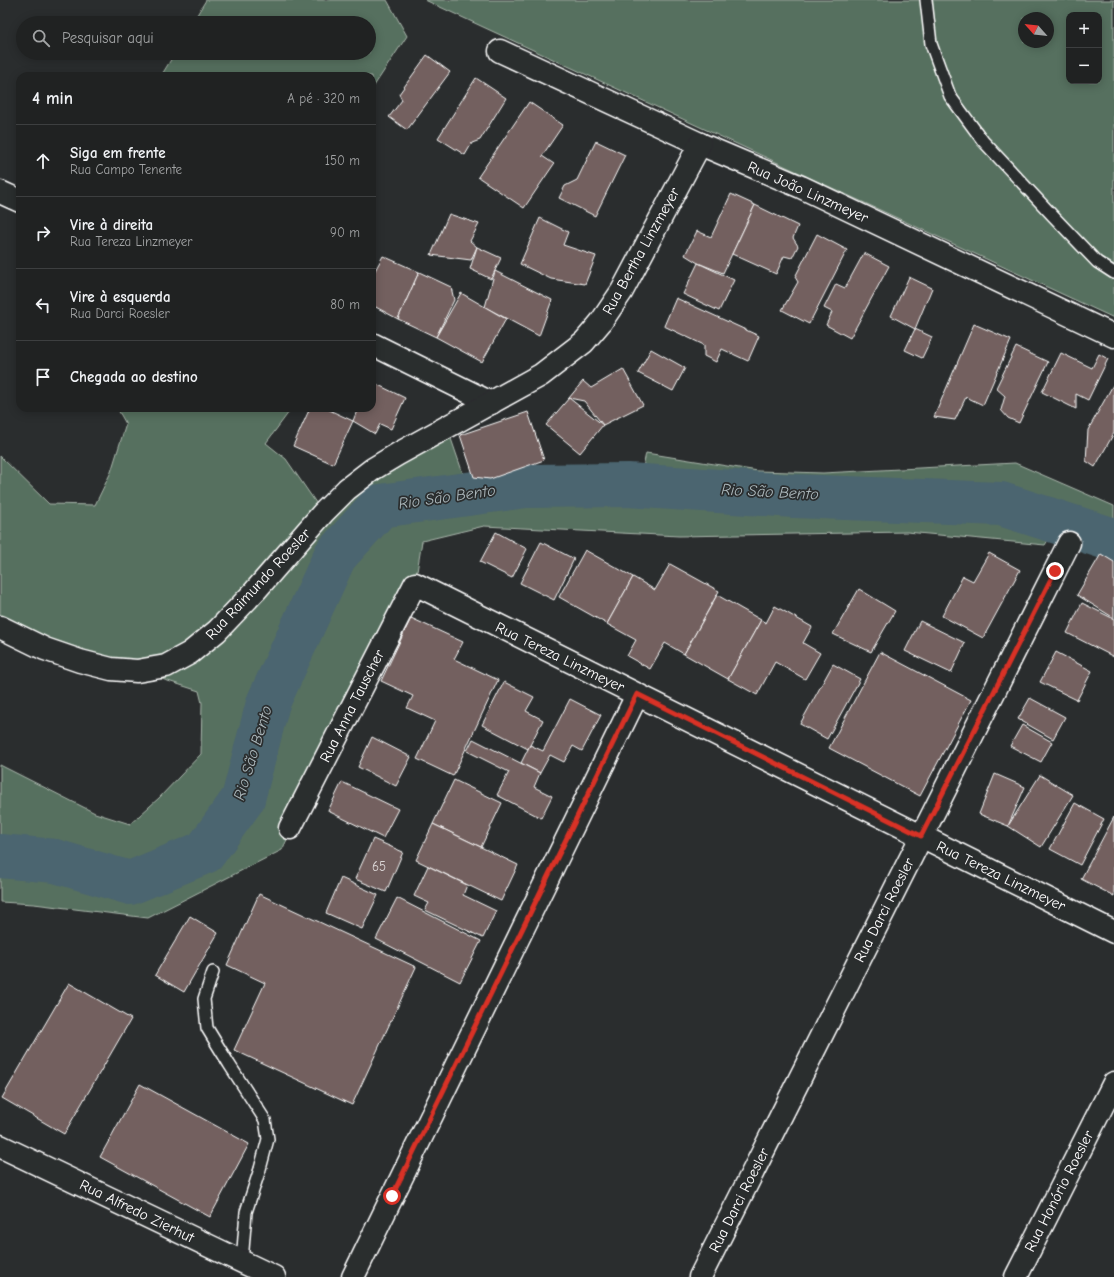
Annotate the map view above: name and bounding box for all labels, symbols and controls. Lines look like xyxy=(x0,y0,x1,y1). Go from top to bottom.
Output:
north arrow xyxy=(1018,12,1054,48)
map controls xyxy=(1066,12,1102,84)
button: + xyxy=(1066,12,1102,48)
search box xyxy=(16,16,376,60)
icon: search xyxy=(30,27,52,49)
text: Pesquisar aqui xyxy=(62,29,154,47)
button: − xyxy=(1066,48,1102,84)
text: 4 min xyxy=(32,89,73,108)
text: A pé · 320 m xyxy=(287,91,360,106)
text: Siga em frente xyxy=(70,144,166,162)
icon: ahead xyxy=(32,150,54,172)
text: 150 m xyxy=(325,153,360,168)
street label: Rua João Linzmeyer xyxy=(745,157,871,227)
text: Rua Campo Tenente xyxy=(70,162,182,177)
street label: Rua Bertha Linzmeyer xyxy=(599,184,684,318)
text: Vire à direita xyxy=(70,216,153,234)
icon: right xyxy=(32,222,54,244)
text: 90 m xyxy=(330,225,360,240)
text: Rua Tereza Linzmeyer xyxy=(70,234,192,249)
text: Vire à esquerda xyxy=(70,288,171,306)
icon: left xyxy=(32,294,54,316)
text: 80 m xyxy=(330,297,360,312)
text: Rua Darci Roesler xyxy=(70,306,170,321)
icon: arrive xyxy=(32,366,54,388)
text: Chegada ao destino xyxy=(70,368,198,386)
water label: Rio São Bento xyxy=(721,480,819,504)
water label: Rio São Bento xyxy=(397,481,497,513)
street label: Rua Raimundo Roesler xyxy=(202,525,314,643)
route end xyxy=(1046,562,1064,580)
street label: Rua Tereza Linzmeyer xyxy=(493,618,627,696)
street label: Rua Anna Tauscher xyxy=(316,647,388,765)
water label: Rio São Bento xyxy=(230,704,276,802)
street label: Rua Tereza Linzmeyer xyxy=(934,837,1068,915)
street label: Rua Darci Roesler xyxy=(850,855,918,965)
house number: 65 xyxy=(372,859,386,874)
street label: Rua Honório Roesler xyxy=(1021,1127,1097,1255)
street label: Rua Darci Roesler xyxy=(705,1145,773,1255)
street label: Rua Alfredo Zierhut xyxy=(77,1175,198,1247)
route start xyxy=(383,1187,401,1205)

